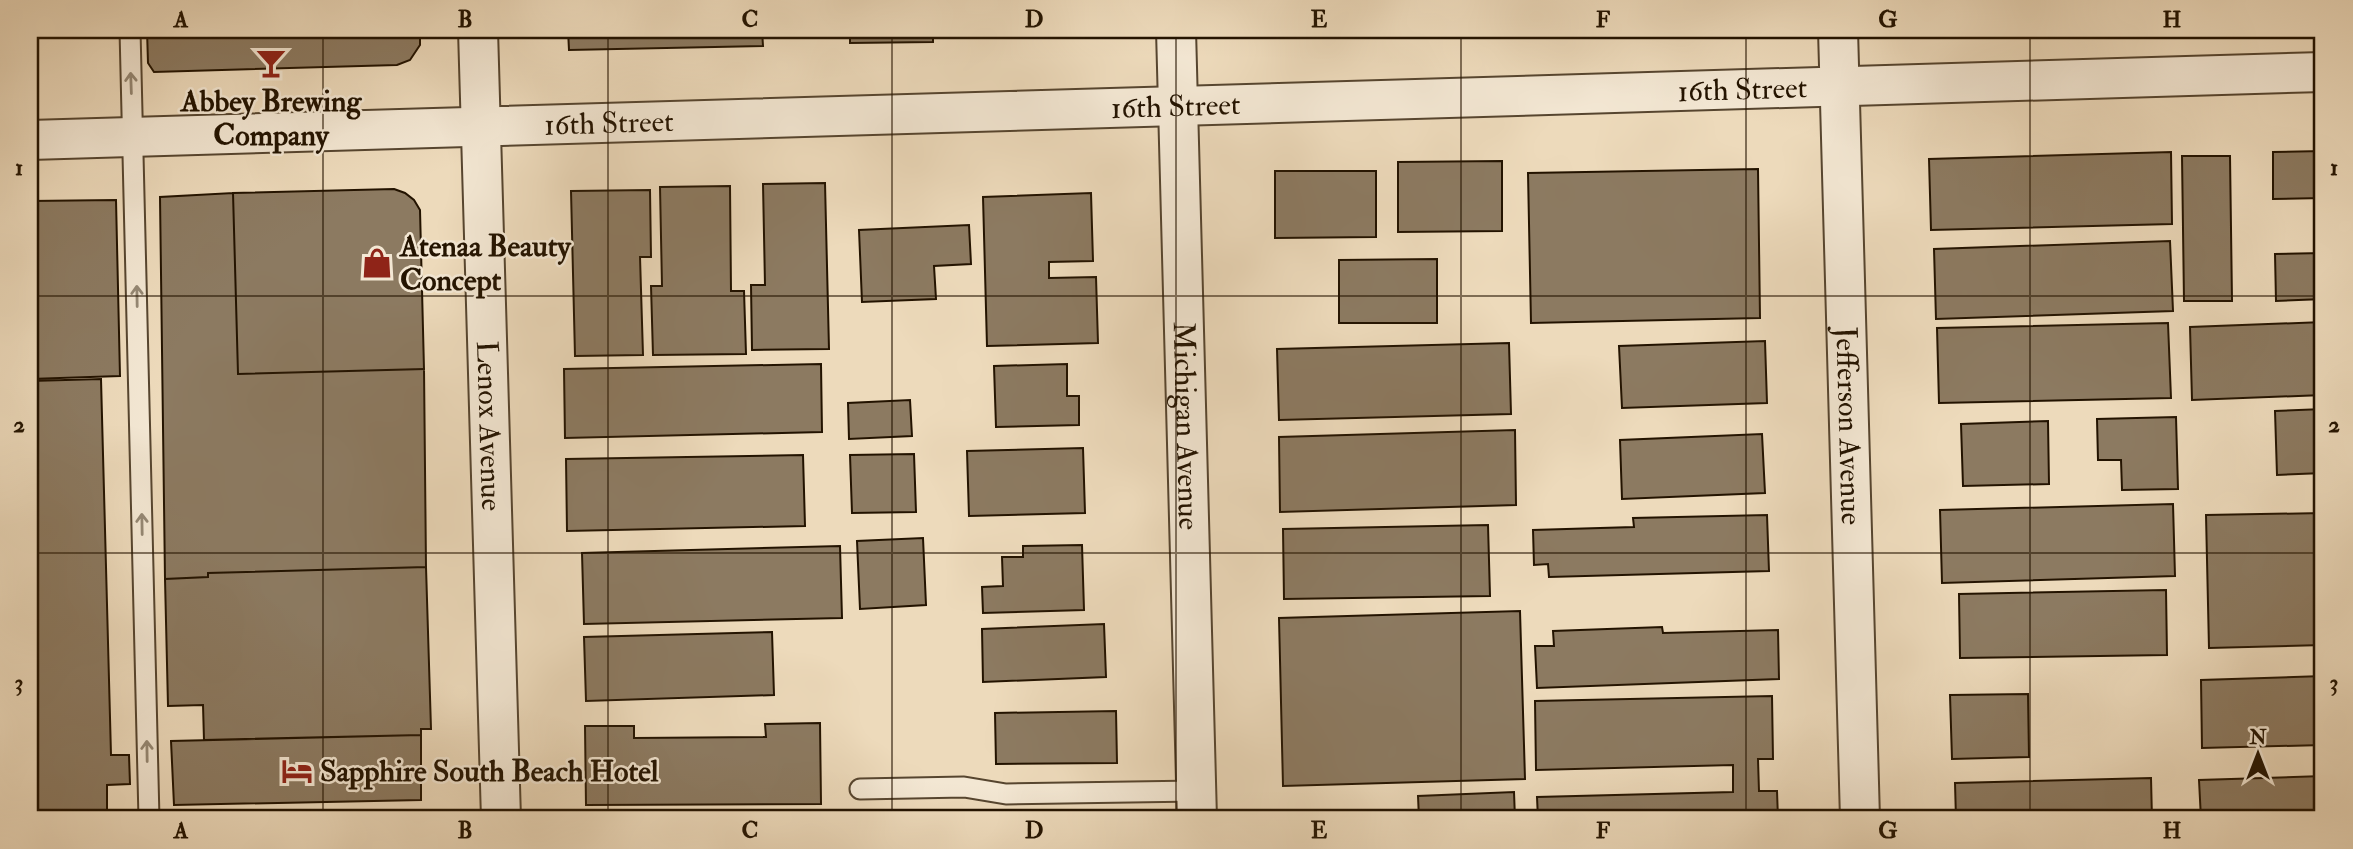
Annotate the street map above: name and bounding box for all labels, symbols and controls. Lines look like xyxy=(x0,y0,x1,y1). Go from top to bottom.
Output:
text: A xyxy=(173,5,189,34)
text: B xyxy=(457,5,473,34)
text: C xyxy=(742,5,758,34)
text: D xyxy=(1025,5,1043,34)
text: E xyxy=(1311,5,1328,34)
text: F xyxy=(1596,5,1611,34)
text: G xyxy=(1878,5,1898,34)
text: H xyxy=(2163,5,2182,34)
bar icon: Abbey Brewing Company xyxy=(254,46,288,80)
street label: 16th Street xyxy=(1677,69,1808,110)
one-way arrow xyxy=(125,72,138,95)
place label: Abbey Brewing Company xyxy=(179,83,362,154)
street label: 16th Street xyxy=(1110,86,1241,127)
street label: 16th Street xyxy=(543,103,674,144)
text: 1 xyxy=(15,153,23,182)
text: 1 xyxy=(2330,153,2338,182)
place label: Atenaa Beauty Concept xyxy=(398,228,572,299)
shop icon: Atenaa Beauty Concept xyxy=(360,246,394,280)
one-way arrow xyxy=(130,285,144,308)
street label: Michigan Avenue xyxy=(1165,321,1207,531)
street label: Jefferson Avenue xyxy=(1827,325,1870,526)
street label: Lenox Avenue xyxy=(468,340,510,512)
text: 2 xyxy=(13,410,25,439)
text: 2 xyxy=(2328,410,2340,439)
one-way arrow xyxy=(135,512,149,535)
text: 3 xyxy=(15,668,23,697)
text: 3 xyxy=(2330,668,2338,697)
north arrow xyxy=(2224,720,2294,790)
text: N xyxy=(2248,726,2267,750)
one-way arrow xyxy=(140,740,154,763)
place label: Sapphire South Beach Hotel xyxy=(320,753,659,790)
hotel icon: Sapphire South Beach Hotel xyxy=(280,754,314,788)
text: A xyxy=(173,816,189,845)
text: B xyxy=(457,816,473,845)
text: C xyxy=(742,816,758,845)
text: D xyxy=(1025,816,1043,845)
text: E xyxy=(1311,816,1328,845)
text: F xyxy=(1596,816,1611,845)
text: G xyxy=(1878,816,1898,845)
text: H xyxy=(2163,816,2182,845)

